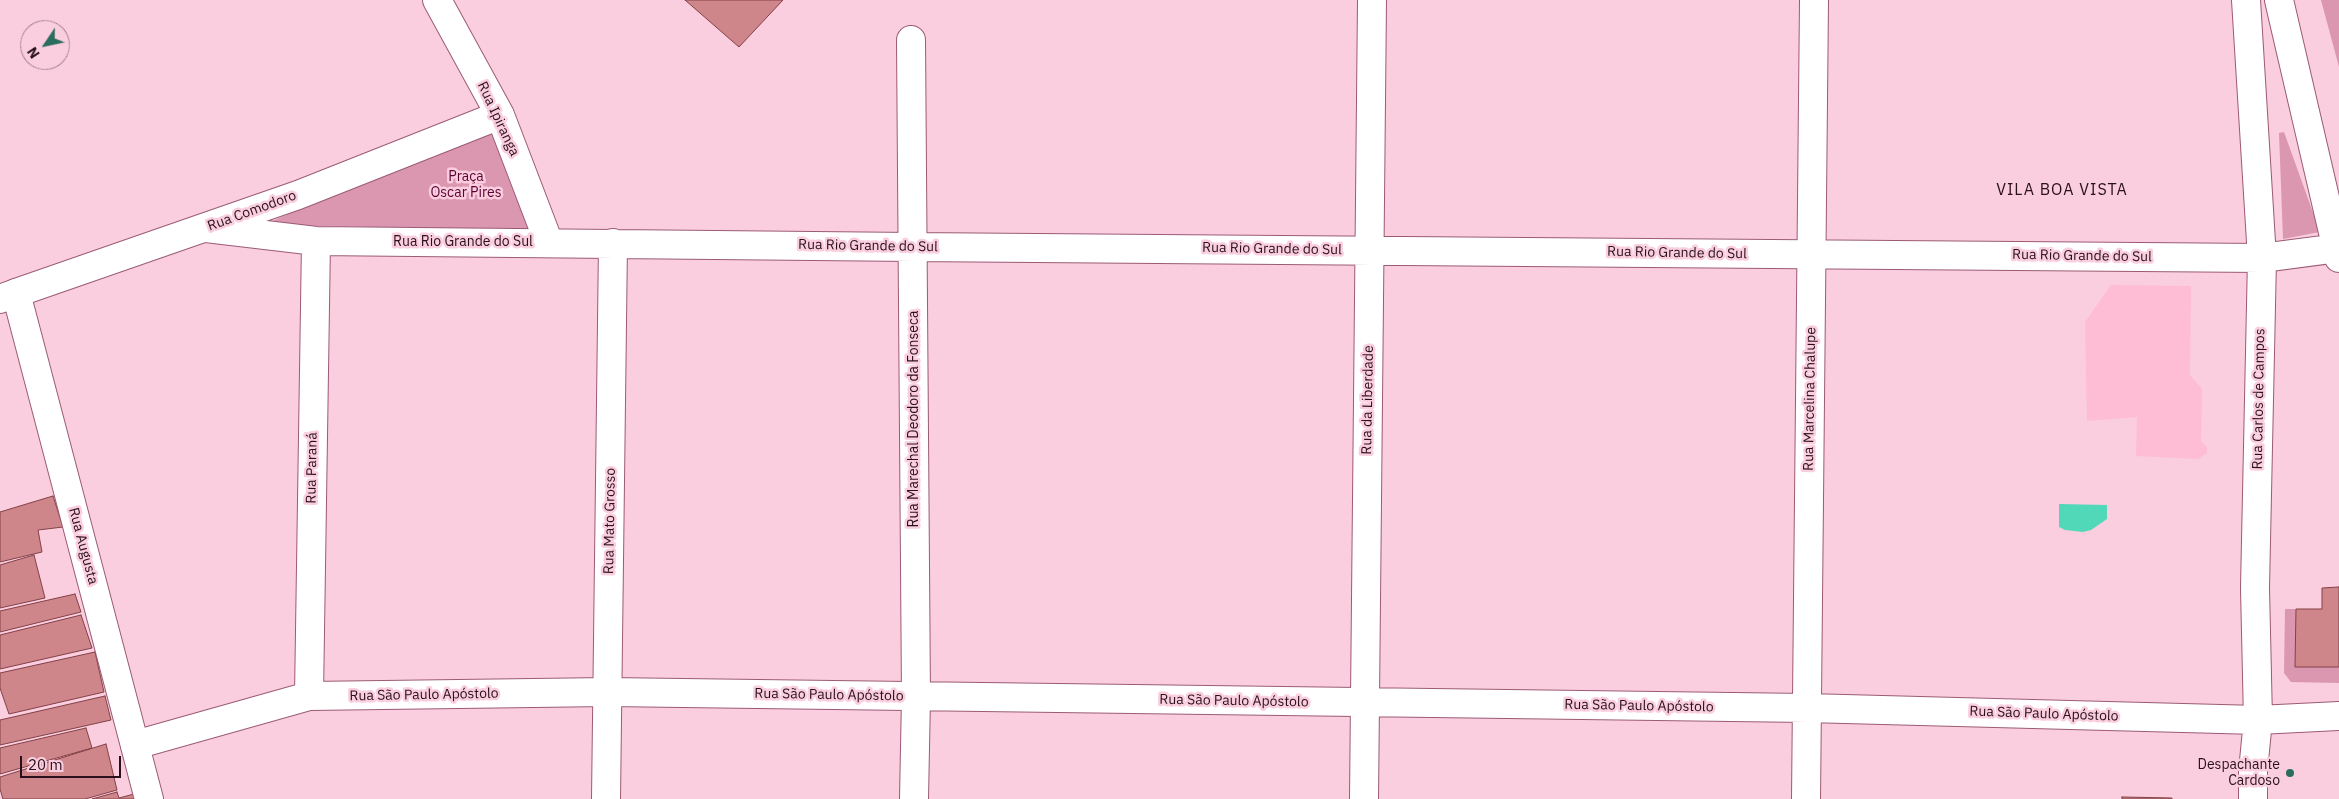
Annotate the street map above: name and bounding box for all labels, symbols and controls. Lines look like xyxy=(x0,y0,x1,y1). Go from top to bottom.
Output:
north arrow xyxy=(20,20,70,70)
text: N xyxy=(23,44,44,62)
street label: Rua Ipiranga xyxy=(473,79,523,159)
park label: Praça Oscar Pires xyxy=(430,169,502,202)
district label: VILA BOA VISTA xyxy=(1994,180,2130,200)
street label: Rua Comodoro xyxy=(205,187,299,235)
street label: Rua Rio Grande do Sul xyxy=(393,234,533,250)
street label: Rua Rio Grande do Sul xyxy=(798,236,938,256)
street label: Rua Rio Grande do Sul xyxy=(1202,239,1342,259)
street label: Rua Rio Grande do Sul xyxy=(1607,243,1747,263)
street label: Rua Rio Grande do Sul xyxy=(2012,246,2152,266)
street label: Rua Marechal Deodoro da Fonseca xyxy=(906,310,922,528)
street label: Rua Marcelina Chalupe xyxy=(1800,327,1820,471)
street label: Rua Carlos de Campos xyxy=(2249,328,2269,470)
street label: Rua da Liberdade xyxy=(1359,345,1377,455)
street label: Rua Paraná xyxy=(303,432,321,504)
street label: Rua Mato Grosso xyxy=(601,468,619,574)
street label: Rua Augusta xyxy=(65,506,101,586)
street label: Rua São Paulo Apóstolo xyxy=(349,685,499,705)
street label: Rua São Paulo Apóstolo xyxy=(754,685,904,705)
street label: Rua São Paulo Apóstolo xyxy=(1159,691,1309,711)
street label: Rua São Paulo Apóstolo xyxy=(1564,696,1714,716)
street label: Rua São Paulo Apóstolo xyxy=(1969,703,2119,725)
scale bar xyxy=(22,746,124,778)
text: 20 m xyxy=(28,755,63,774)
place label: Despachante Cardoso xyxy=(2198,757,2280,790)
marker: Despachante Cardoso xyxy=(2284,767,2296,779)

